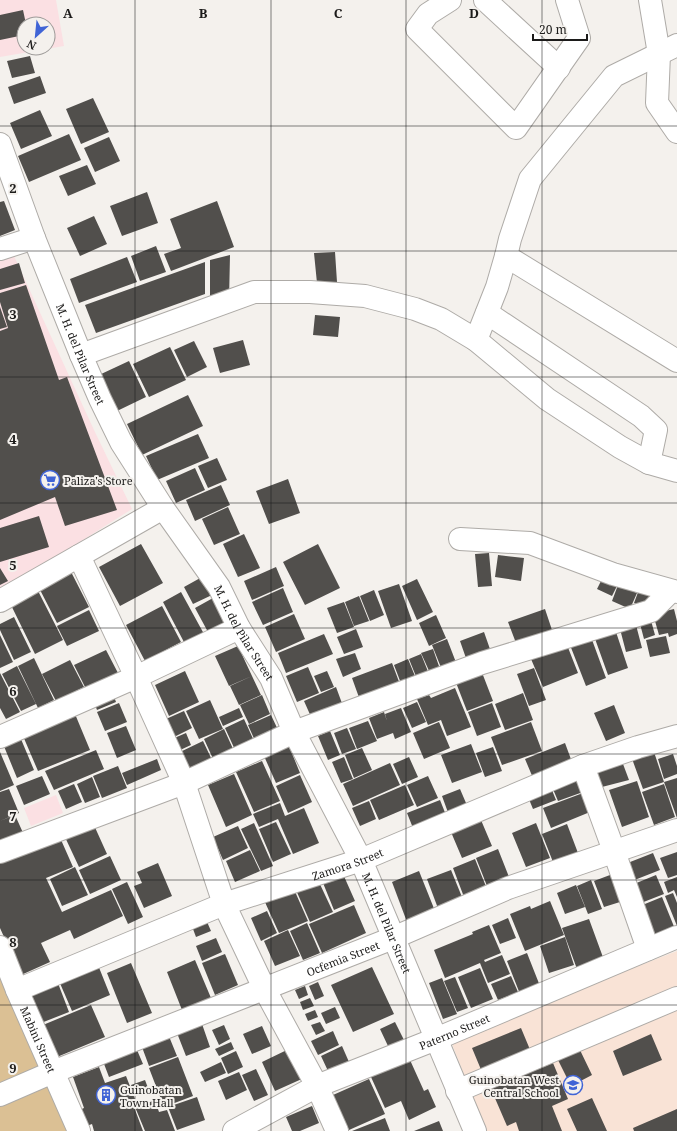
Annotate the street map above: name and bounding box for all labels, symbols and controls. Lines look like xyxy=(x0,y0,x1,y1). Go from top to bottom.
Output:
text: A xyxy=(63,4,73,22)
text: B xyxy=(199,4,208,22)
text: C xyxy=(334,4,343,22)
text: D xyxy=(469,4,479,22)
north arrow xyxy=(16,16,56,56)
scale bar xyxy=(533,16,587,42)
text: 20 m xyxy=(539,21,567,38)
text: N xyxy=(24,37,39,54)
text: 2 xyxy=(9,179,17,197)
street label: M. H. del Pilar Street xyxy=(54,301,109,407)
text: 3 xyxy=(9,305,17,323)
text: 4 xyxy=(9,430,17,448)
supermarket icon: Paliza's Store xyxy=(39,469,61,491)
place label: Paliza's Store xyxy=(64,473,133,488)
text: 5 xyxy=(9,556,17,574)
street label: M. H. del Pilar Street xyxy=(211,582,278,683)
text: 6 xyxy=(9,682,17,700)
text: 7 xyxy=(9,807,17,825)
street label: Zamora Street xyxy=(310,844,385,883)
street label: M. H. del Pilar Street xyxy=(360,870,415,975)
text: 8 xyxy=(9,933,17,951)
street label: Ocfemia Street xyxy=(304,937,381,979)
street label: Mabini Street xyxy=(17,1004,60,1075)
street label: Paterno Street xyxy=(417,1010,492,1053)
text: 9 xyxy=(9,1059,17,1077)
place label: Guinobatan West Central School xyxy=(469,1072,560,1100)
school or university icon: Guinobatan West Central School xyxy=(562,1074,584,1096)
place label: Guinobatan Town Hall xyxy=(120,1082,182,1110)
building icon: Guinobatan Town Hall xyxy=(95,1084,117,1106)

